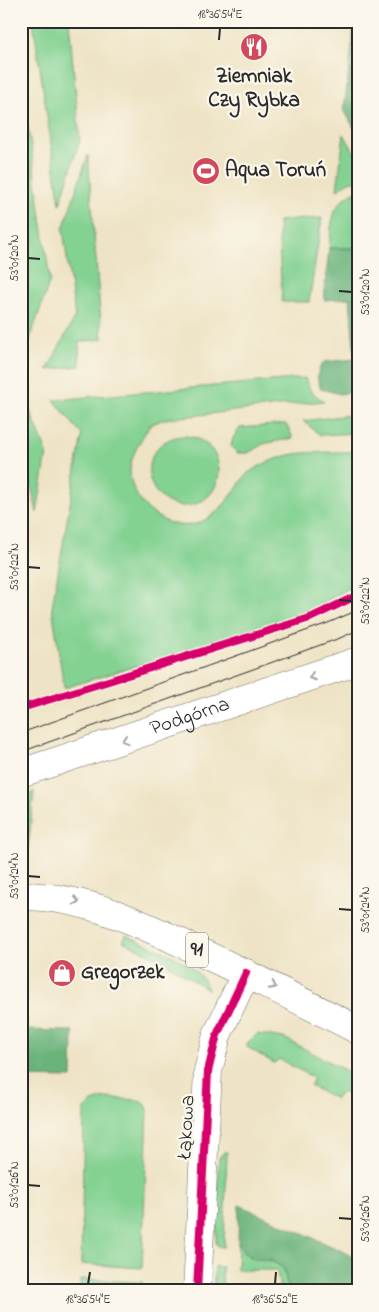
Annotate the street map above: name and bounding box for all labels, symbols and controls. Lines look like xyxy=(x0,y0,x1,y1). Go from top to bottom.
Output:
text: 18°36'54"E xyxy=(198,6,242,24)
restaurant icon: Ziemniak Czy Rybka xyxy=(239,32,269,62)
place label: Ziemniak Czy Rybka xyxy=(208,62,300,118)
sports icon: Aqua Toruń xyxy=(191,156,221,186)
place label: Aqua Toruń xyxy=(225,156,326,186)
text: 53°01'20"N xyxy=(6,234,24,282)
text: 53°01'20"N xyxy=(357,268,375,316)
text: 53°01'22"N xyxy=(6,543,24,591)
text: 53°01'22"N xyxy=(357,577,375,625)
one-way arrow xyxy=(308,671,317,681)
street label: Podgórna xyxy=(146,690,234,744)
one-way arrow xyxy=(121,735,129,745)
text: 53°01'24"N xyxy=(6,852,24,900)
text: 53°01'24"N xyxy=(357,886,375,934)
one-way arrow xyxy=(72,896,81,906)
road number: 91 xyxy=(186,932,208,968)
shop icon: Gregorzek xyxy=(47,958,77,988)
place label: Gregorzek xyxy=(81,958,165,990)
one-way arrow xyxy=(268,980,277,990)
street label: Łąkowa xyxy=(170,1094,204,1161)
text: 53°01'26"N xyxy=(6,1161,24,1209)
text: 53°01'26"N xyxy=(357,1195,375,1243)
text: 18°36'54"E xyxy=(66,1291,110,1309)
text: 18°36'52"E xyxy=(252,1291,298,1309)

